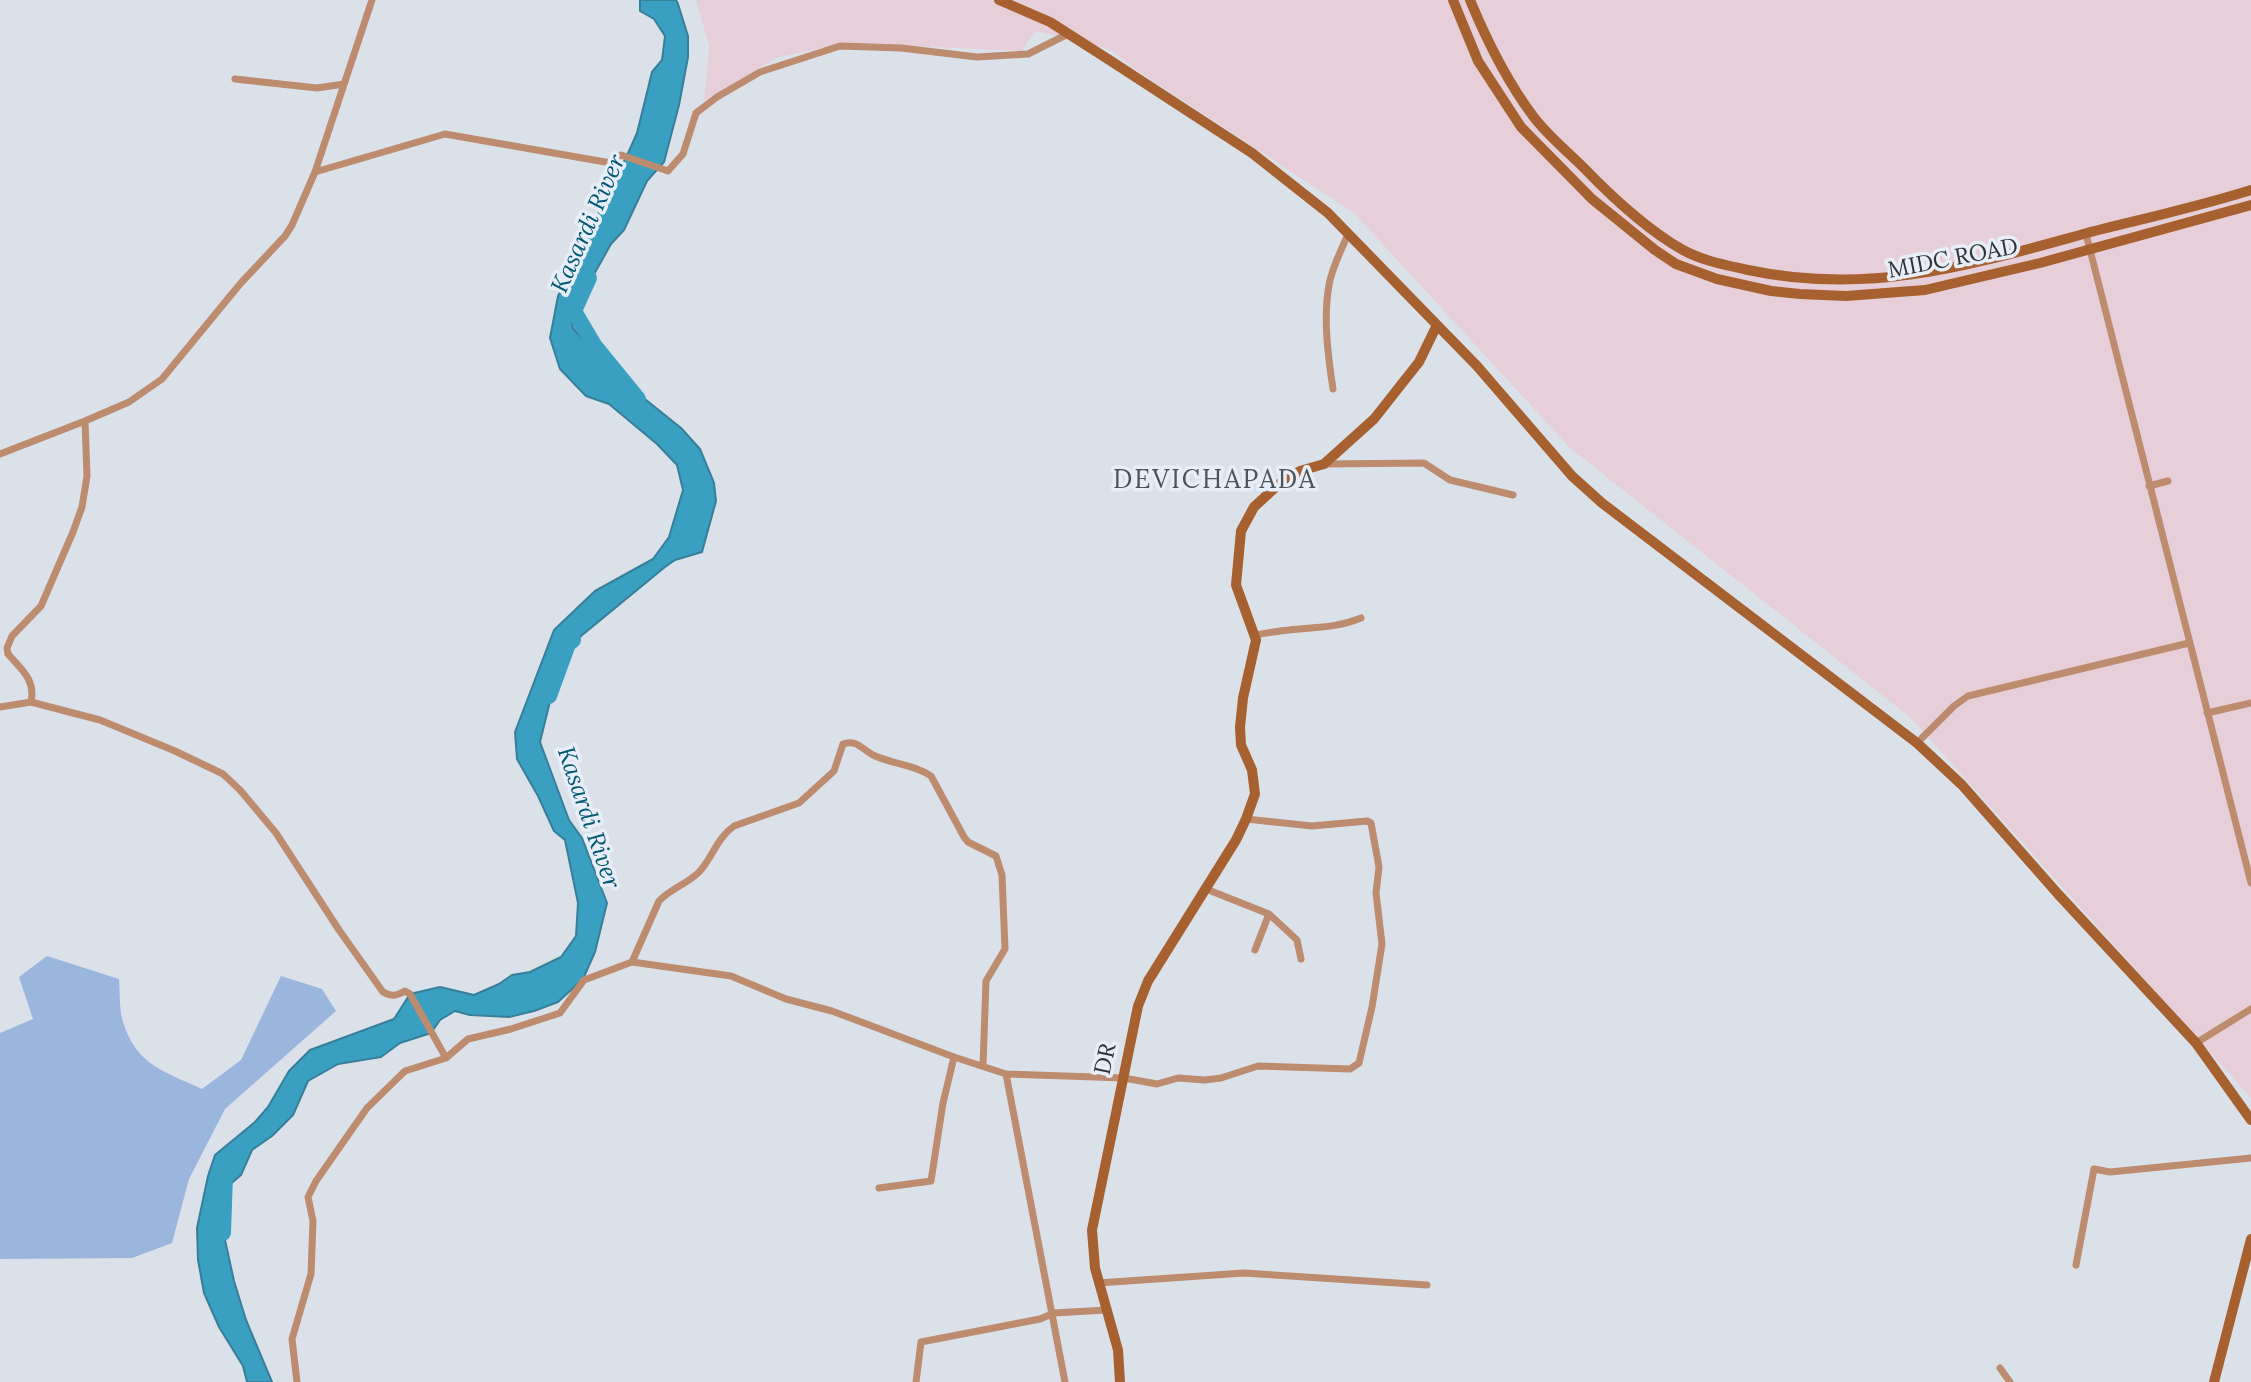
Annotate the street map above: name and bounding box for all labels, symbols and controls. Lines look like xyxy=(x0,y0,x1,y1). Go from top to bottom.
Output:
water label: Kasardi River xyxy=(546,150,632,298)
street label: MIDC ROAD xyxy=(1886,233,2020,285)
district label: DEVICHAPADA xyxy=(1114,465,1316,497)
water label: Kasardi River xyxy=(550,743,626,893)
street label: DR xyxy=(1089,1041,1123,1077)

